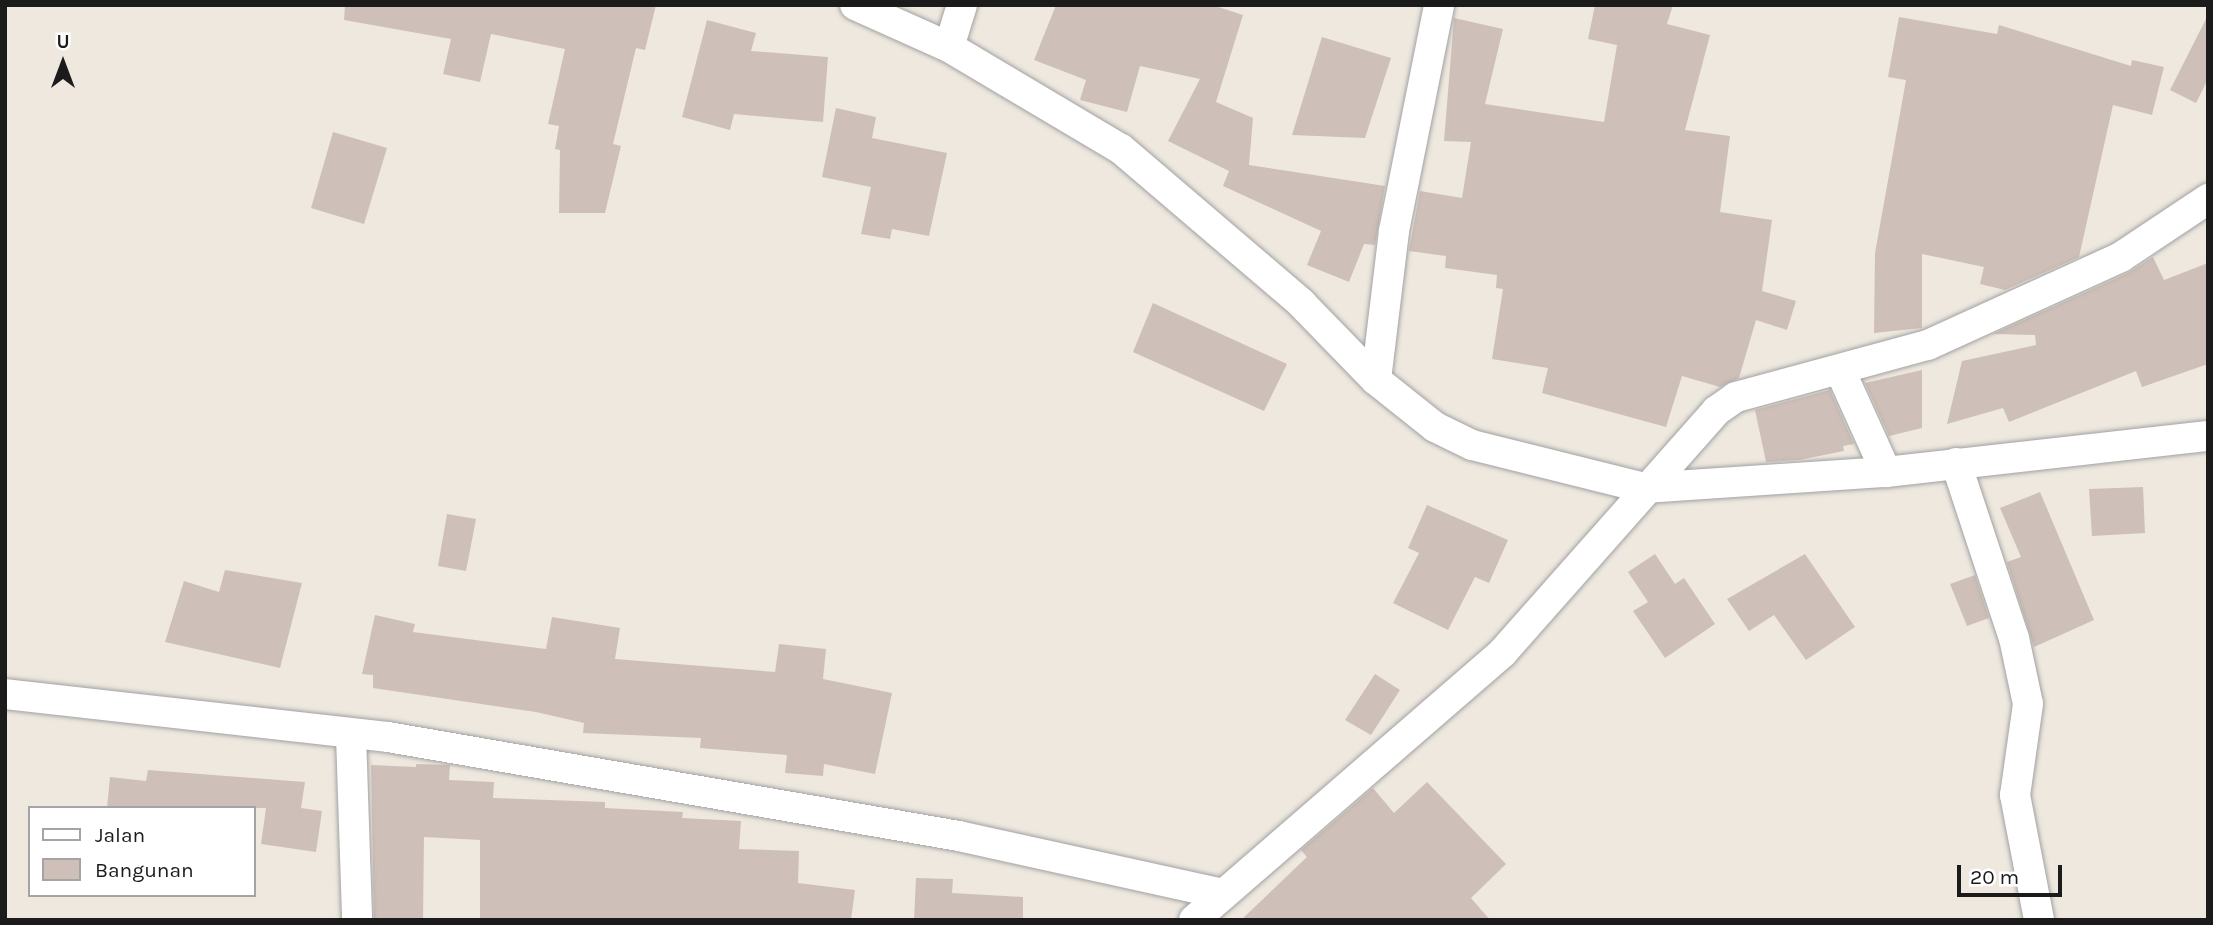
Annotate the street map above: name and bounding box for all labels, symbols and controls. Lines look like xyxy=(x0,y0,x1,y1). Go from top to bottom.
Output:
north arrow xyxy=(28,28,98,98)
text: U xyxy=(56,31,70,53)
legend xyxy=(28,806,256,897)
text: Jalan xyxy=(95,823,145,847)
scale bar xyxy=(1961,852,2066,896)
text: Bangunan xyxy=(95,858,194,882)
text: 20 m xyxy=(1970,865,2019,889)

